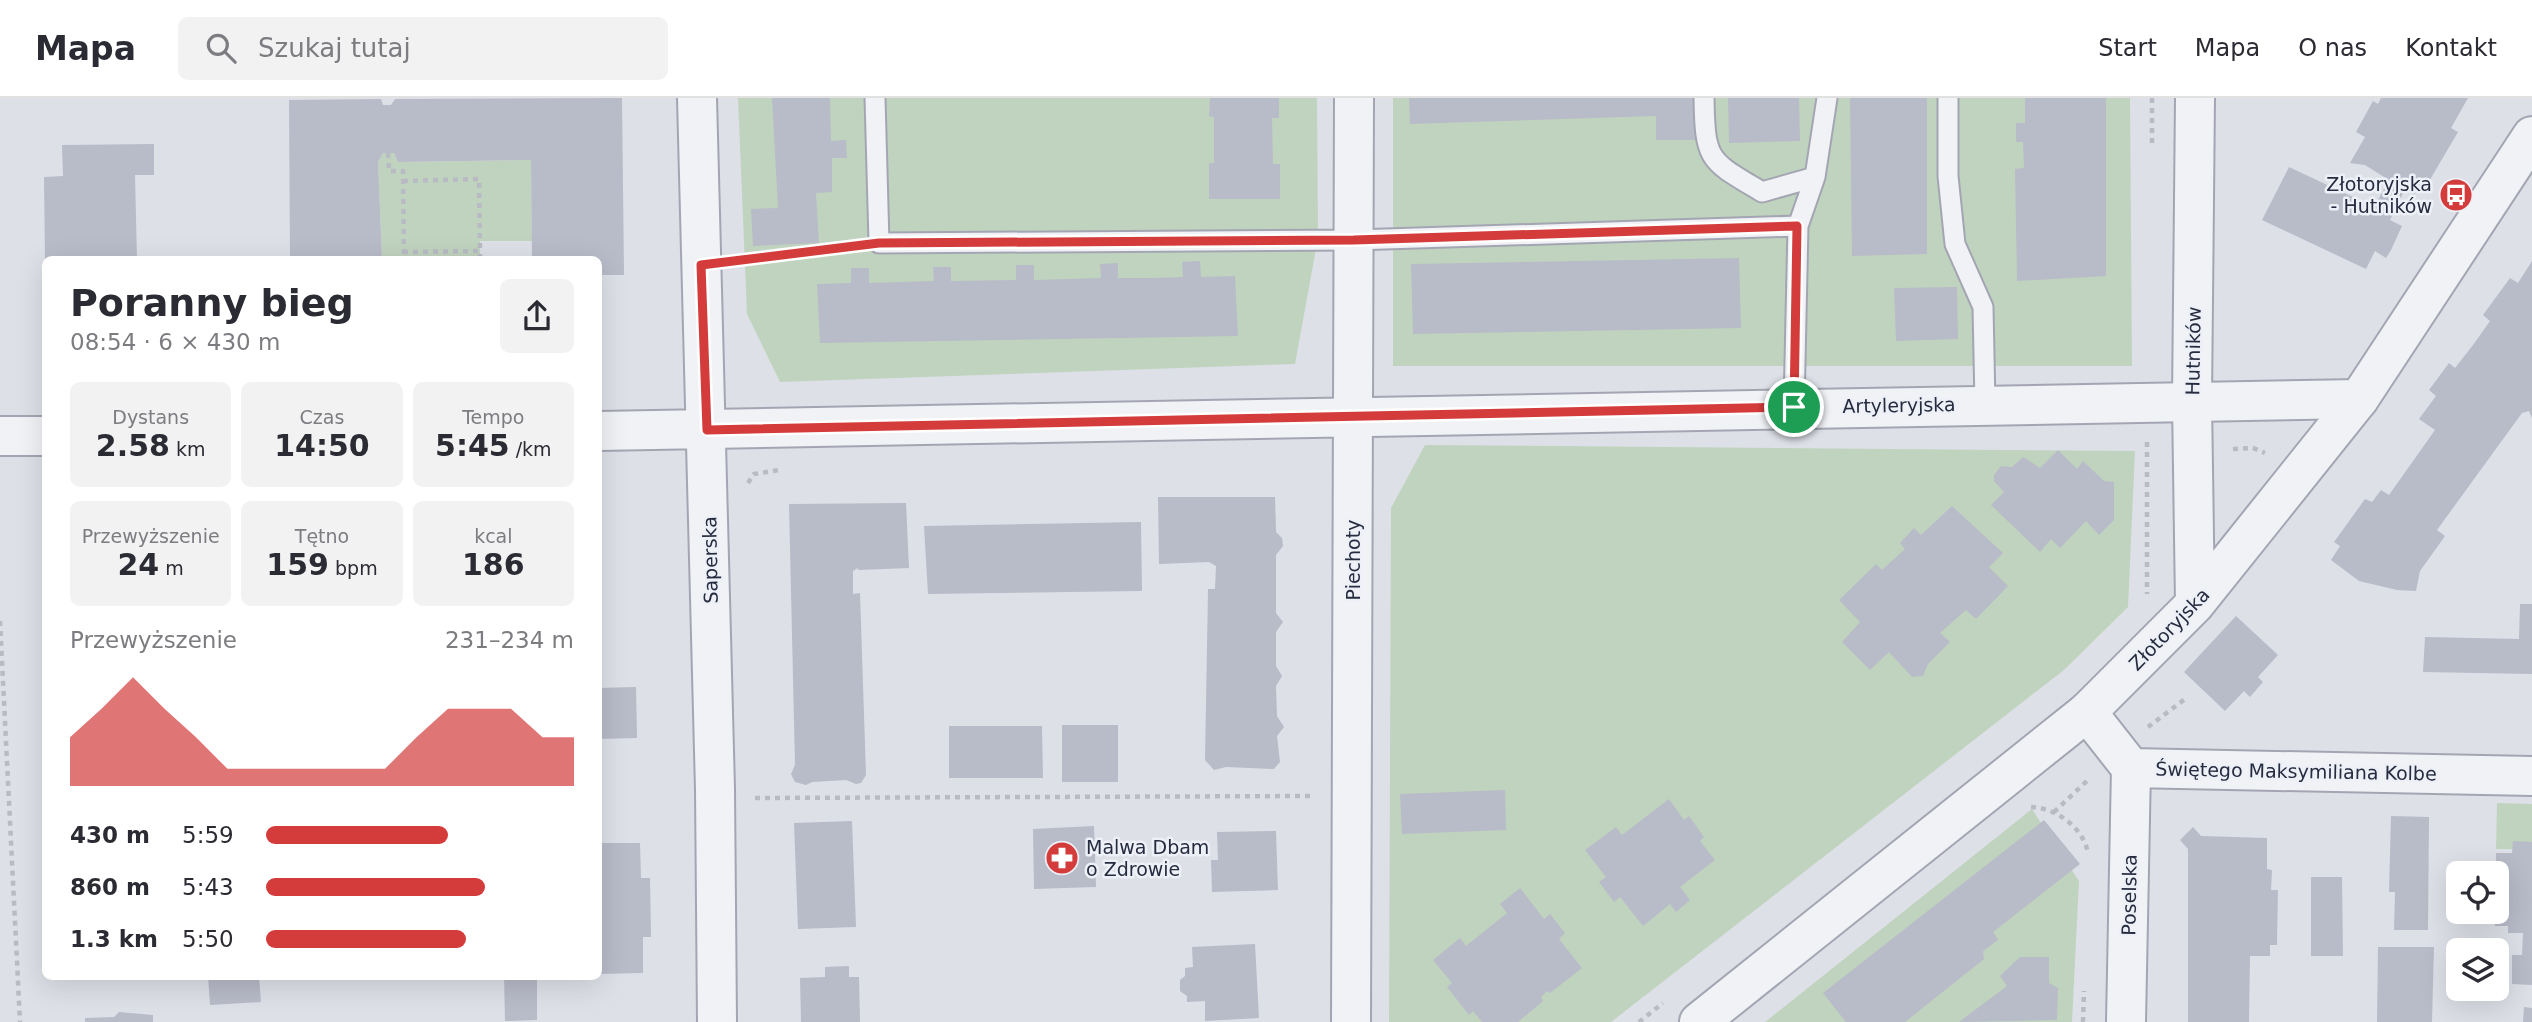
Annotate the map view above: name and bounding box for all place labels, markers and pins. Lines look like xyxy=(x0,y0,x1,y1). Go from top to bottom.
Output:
place label: Złotoryjska - Hutników xyxy=(2326,173,2432,217)
bus stop icon: Złotoryjska - Hutników xyxy=(2437,176,2475,214)
pin xyxy=(1764,377,1824,437)
place label: Malwa Dbam o Zdrowie xyxy=(1086,836,1209,880)
pharmacy icon: Malwa Dbam o Zdrowie xyxy=(1043,839,1081,877)

